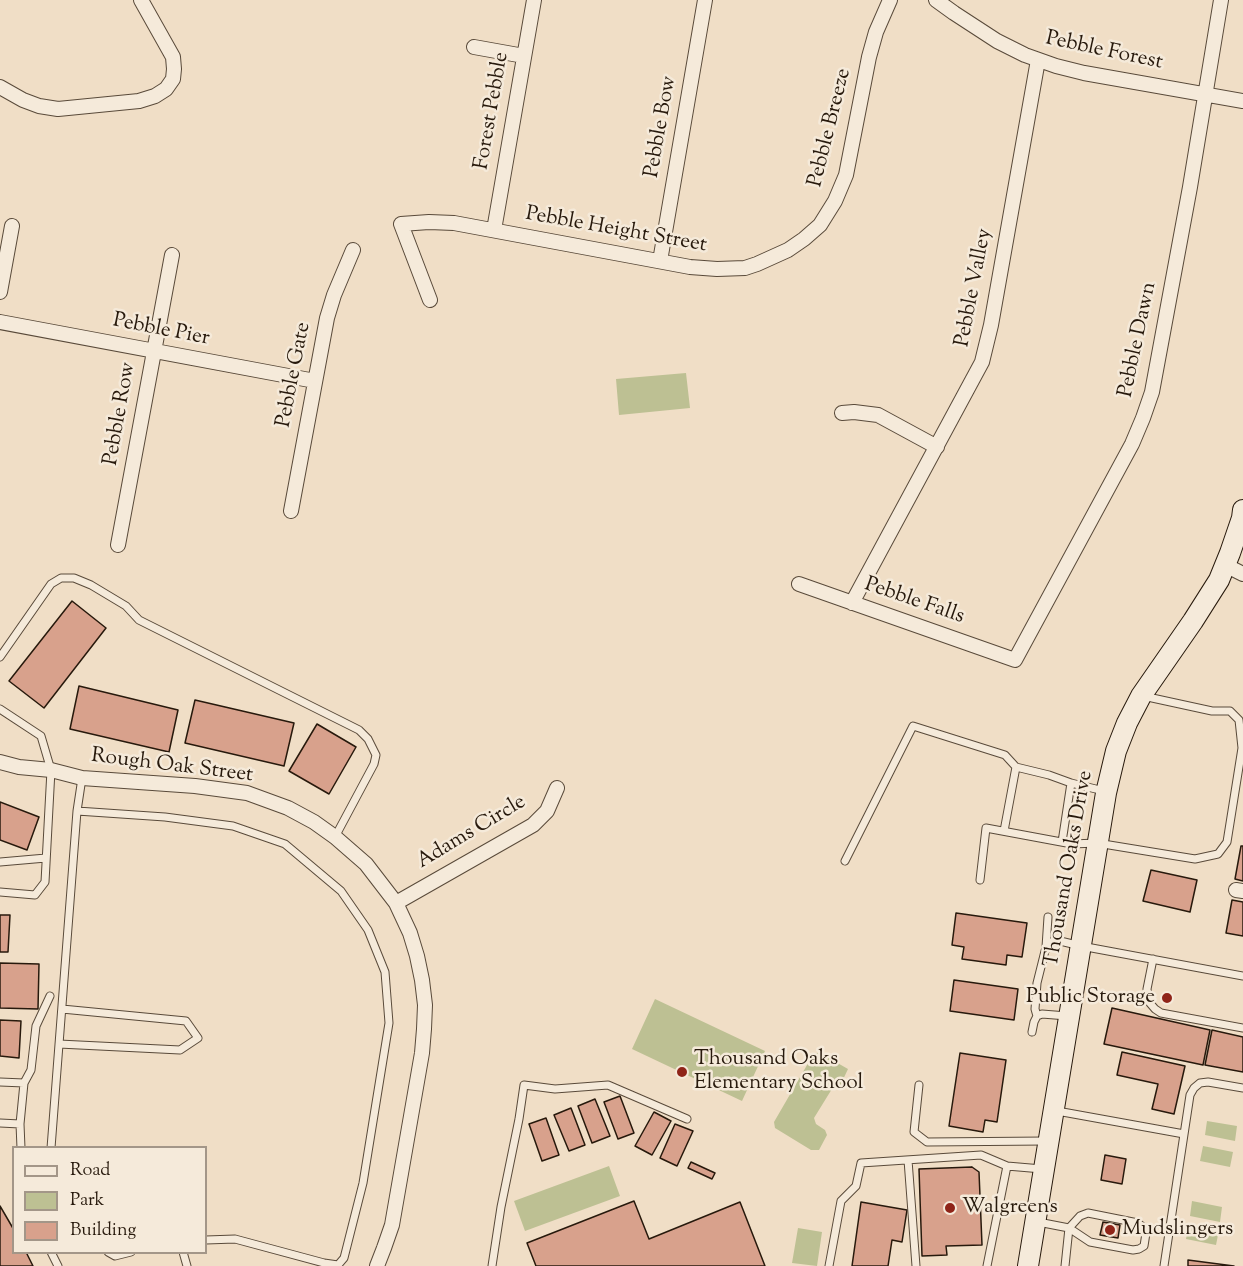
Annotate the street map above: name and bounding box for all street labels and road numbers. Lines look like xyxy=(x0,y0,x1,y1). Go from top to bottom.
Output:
street label: Pebble Forest xyxy=(1043,27,1165,77)
street label: Forest Pebble xyxy=(470,50,516,172)
street label: Pebble Breeze xyxy=(804,66,858,190)
street label: Pebble Bow xyxy=(641,74,683,180)
street label: Pebble Height Street xyxy=(523,203,709,259)
street label: Pebble Valley xyxy=(951,227,999,349)
street label: Pebble Dawn xyxy=(1114,280,1164,400)
street label: Pebble Pier xyxy=(110,309,212,353)
street label: Pebble Gate xyxy=(272,320,318,430)
street label: Pebble Row xyxy=(100,361,142,467)
street label: Pebble Falls xyxy=(861,573,967,631)
street label: Rough Oak Street xyxy=(90,745,254,789)
street label: Thousand Oaks Drive xyxy=(1040,769,1100,969)
street label: Adams Circle xyxy=(413,791,531,875)

